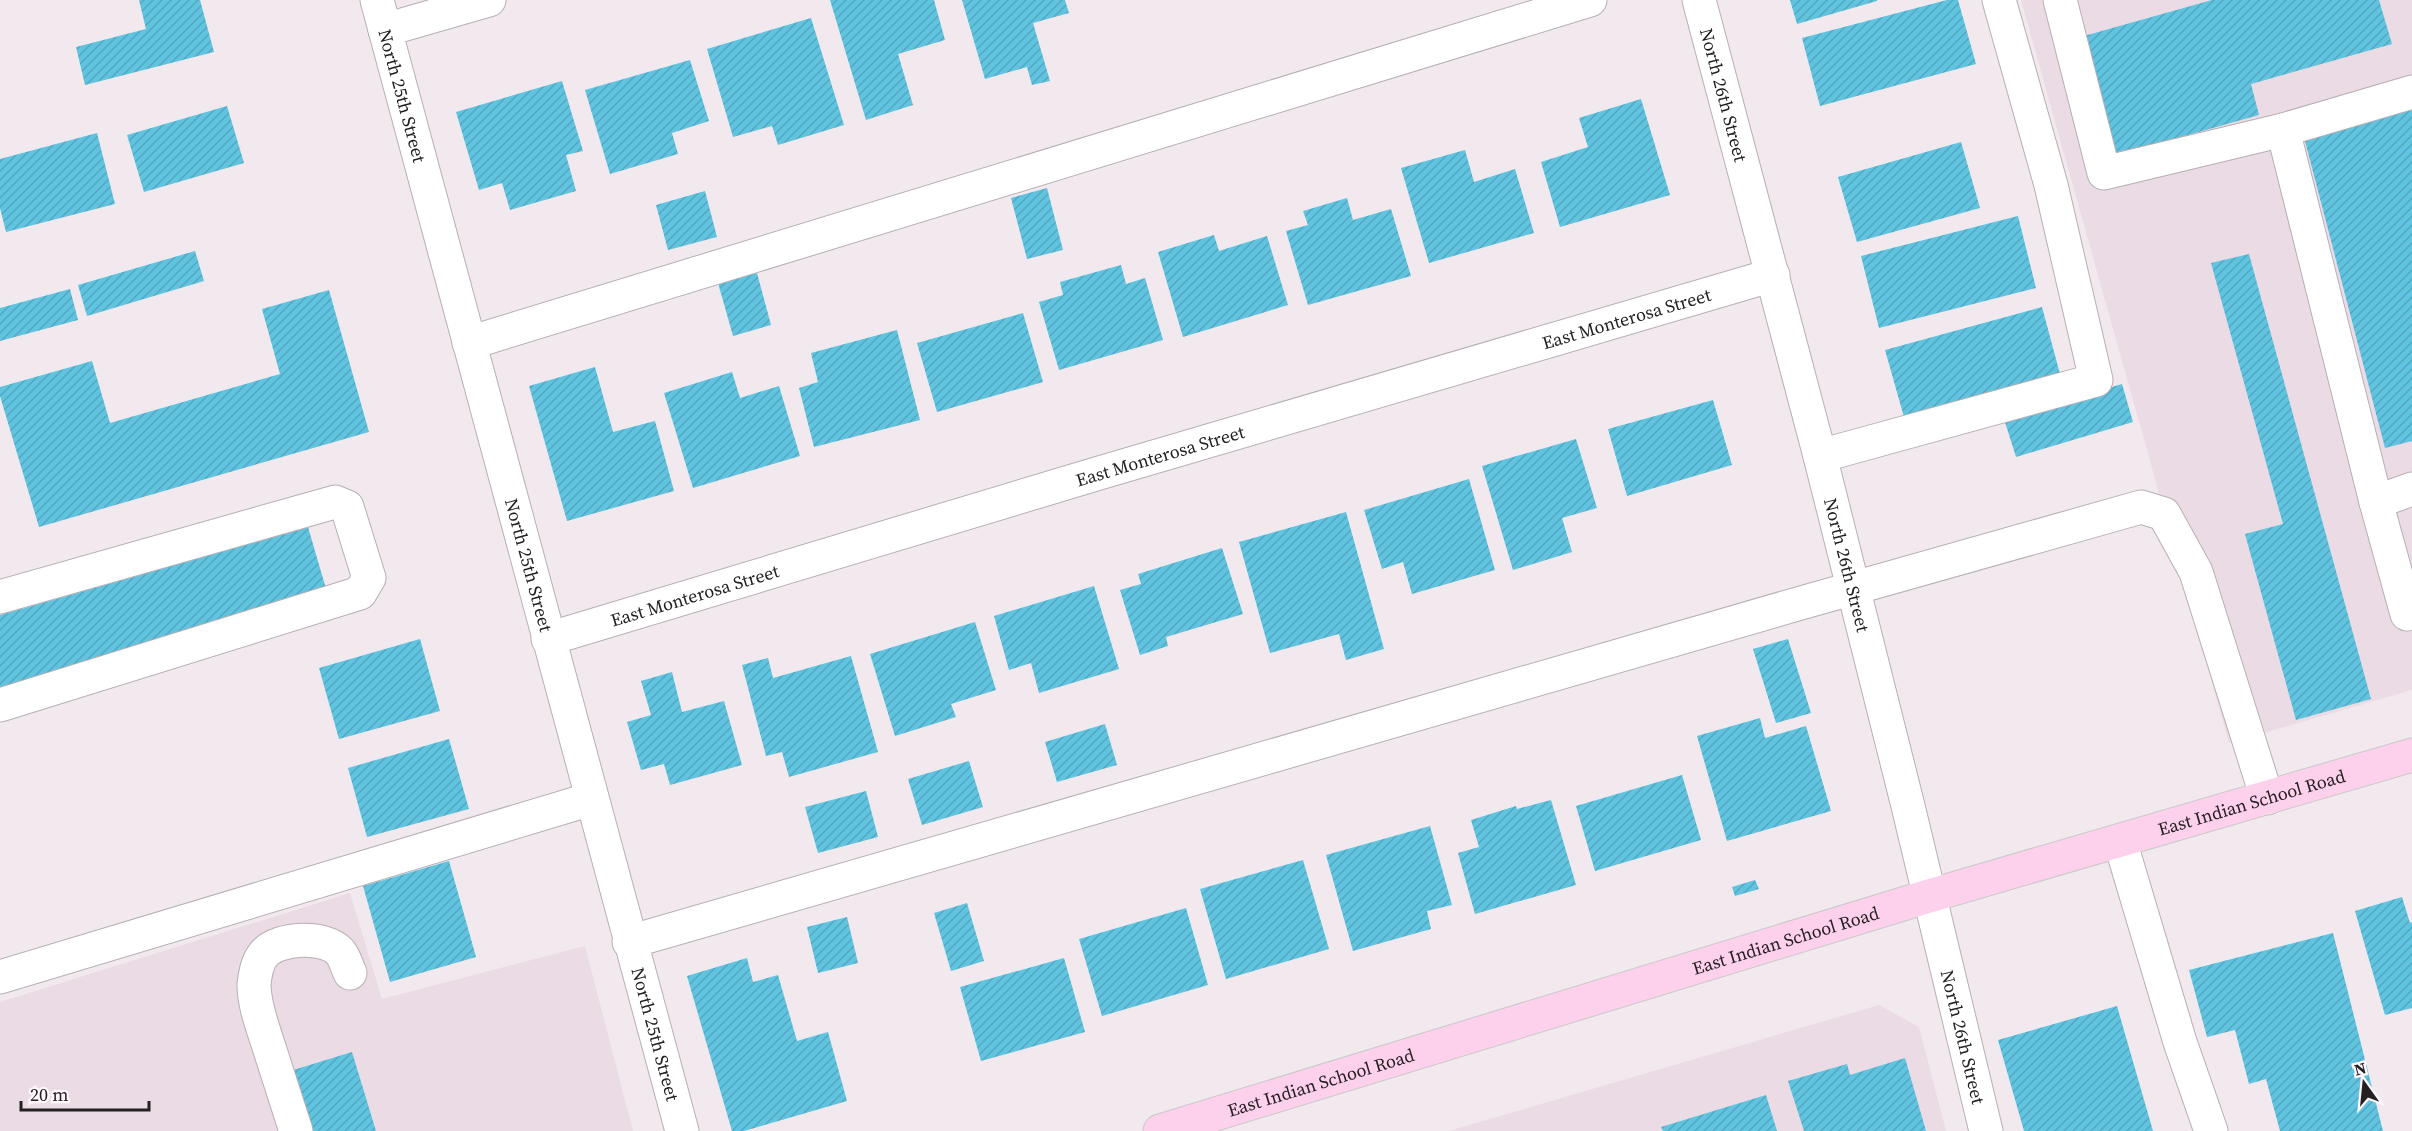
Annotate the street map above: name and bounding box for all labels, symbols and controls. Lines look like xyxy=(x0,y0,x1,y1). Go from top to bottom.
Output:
street label: North 26th Street xyxy=(1694,25,1754,164)
street label: North 25th Street xyxy=(373,26,433,165)
street label: East Monterosa Street xyxy=(1539,281,1714,355)
street label: East Monterosa Street xyxy=(1073,419,1247,492)
street label: North 25th Street xyxy=(499,495,559,634)
street label: North 26th Street xyxy=(1819,495,1876,635)
street label: East Monterosa Street xyxy=(607,558,782,632)
street label: East Indian School Road xyxy=(2155,763,2348,841)
street label: East Indian School Road xyxy=(1689,900,1882,980)
street label: North 25th Street xyxy=(626,965,686,1104)
street label: North 26th Street xyxy=(1935,967,1992,1107)
street label: East Indian School Road xyxy=(1224,1042,1417,1122)
north arrow xyxy=(2334,1053,2394,1113)
text: N xyxy=(2352,1056,2369,1081)
scale bar xyxy=(21,1074,148,1112)
text: 20 m xyxy=(30,1082,68,1107)

